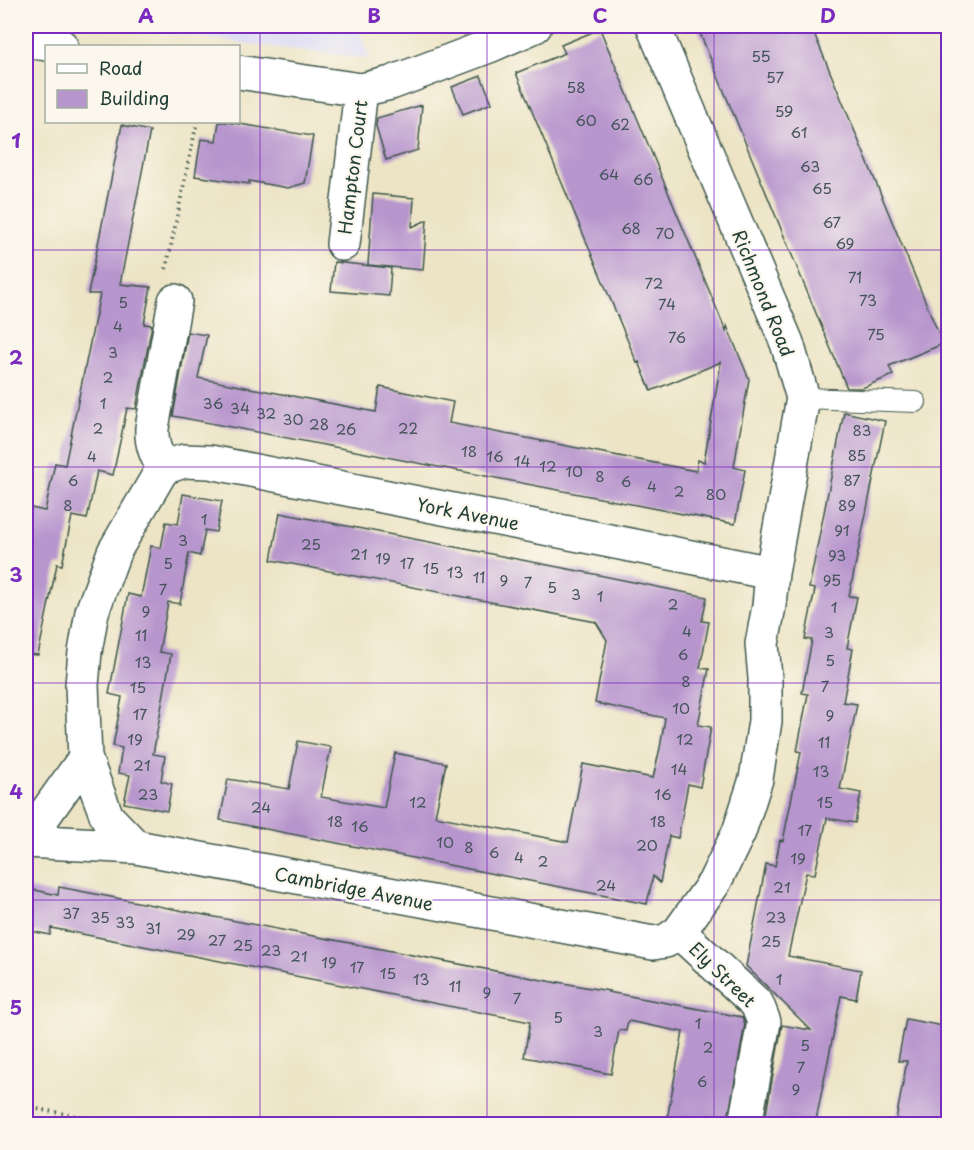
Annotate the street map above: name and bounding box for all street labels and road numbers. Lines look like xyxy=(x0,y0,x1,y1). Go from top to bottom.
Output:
street label: Hampton Court xyxy=(330,98,374,236)
street label: Richmond Road xyxy=(726,225,802,361)
street label: York Avenue xyxy=(414,490,522,536)
street label: Cambridge Avenue xyxy=(272,859,436,917)
street label: Ely Street xyxy=(684,935,763,1013)

